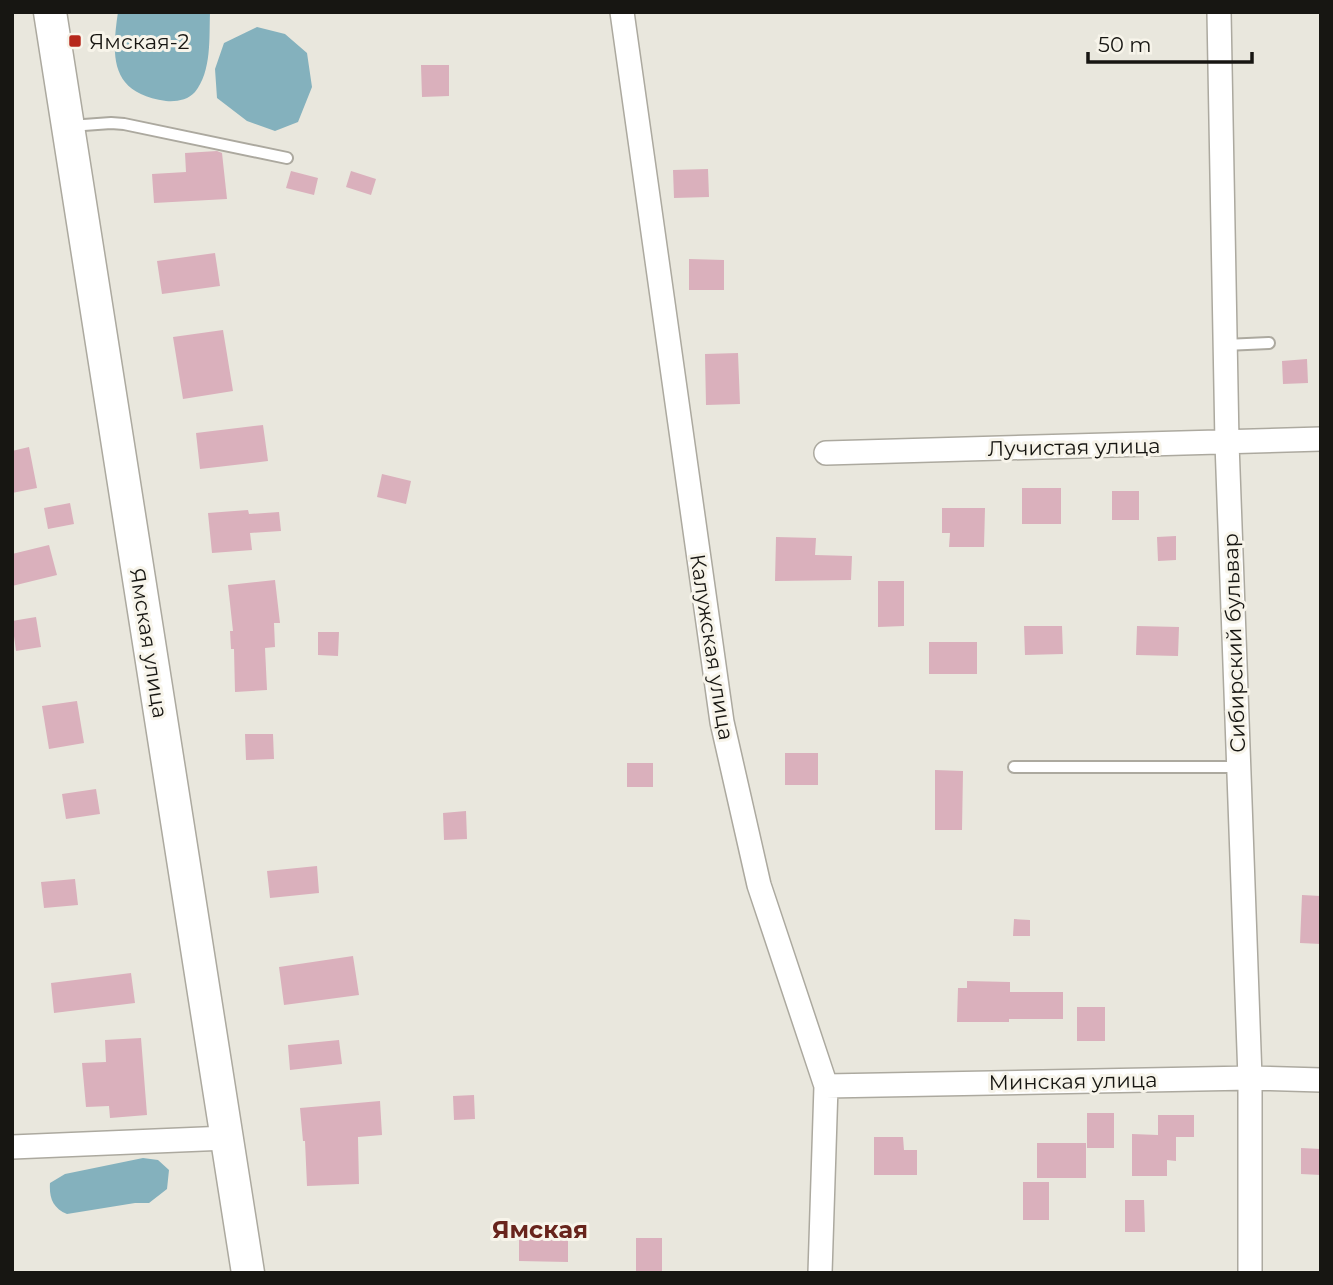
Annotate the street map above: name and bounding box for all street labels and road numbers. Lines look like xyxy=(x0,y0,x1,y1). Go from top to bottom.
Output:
street label: Лучистая улица xyxy=(987,433,1161,461)
street label: Сибирский бульвар xyxy=(1218,533,1250,753)
street label: Калужская улица xyxy=(685,552,739,742)
street label: Ямская улица xyxy=(125,566,173,720)
street label: Минская улица xyxy=(988,1067,1158,1095)

